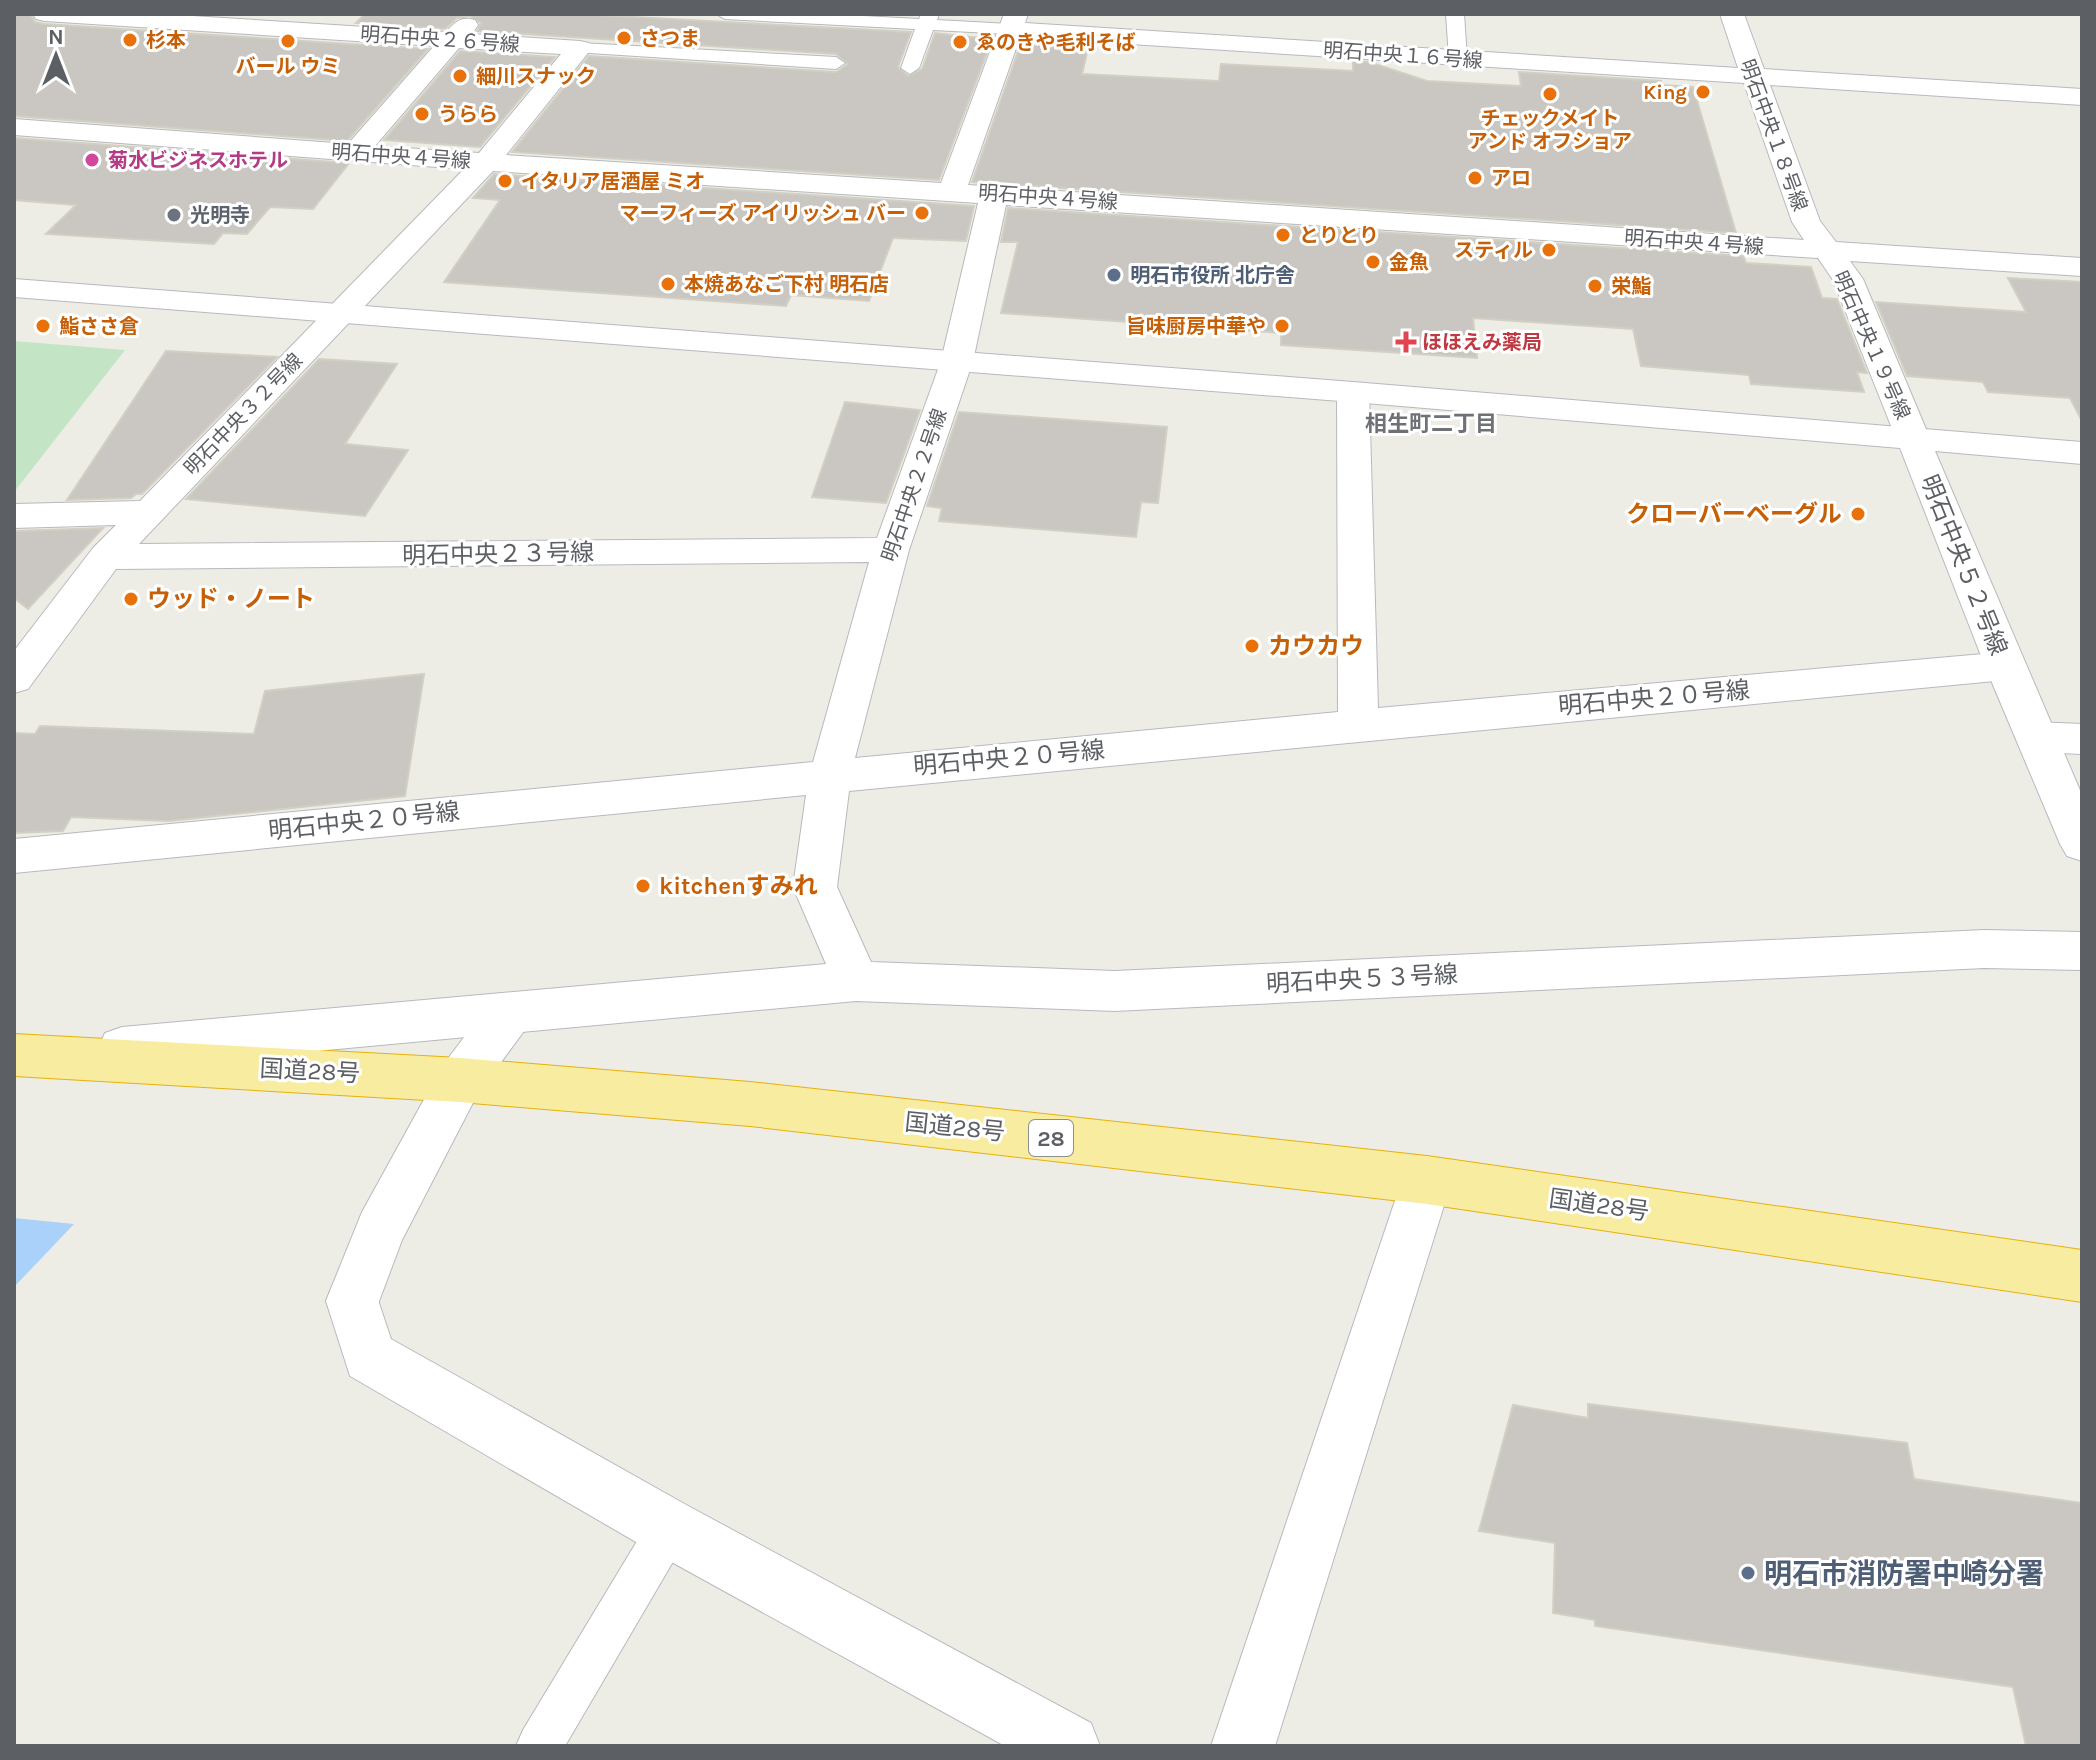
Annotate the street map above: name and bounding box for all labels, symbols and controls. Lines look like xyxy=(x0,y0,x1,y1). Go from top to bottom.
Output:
north arrow xyxy=(16,16,96,96)
street label: 明石中央２６号線 xyxy=(359,22,521,57)
text: N xyxy=(48,24,64,50)
place label: さつま xyxy=(640,27,700,50)
place label: 杉本 xyxy=(146,29,186,52)
marker: さつま xyxy=(615,29,633,47)
marker: 杉本 xyxy=(121,31,139,49)
place label: ゑのきや毛利そば xyxy=(976,31,1135,54)
marker: バール ウミ xyxy=(279,32,297,50)
marker: ゑのきや毛利そば xyxy=(951,33,969,51)
street label: 明石中央１６号線 xyxy=(1322,38,1484,73)
place label: バール ウミ xyxy=(235,55,341,78)
street label: 明石中央１８号線 xyxy=(1735,56,1812,214)
place label: 細川スナック xyxy=(476,65,596,88)
marker: 細川スナック xyxy=(451,67,469,85)
place label: King xyxy=(1643,81,1687,104)
marker: King xyxy=(1694,83,1712,101)
marker: チェックメイト アンド オフショア xyxy=(1541,85,1559,103)
place label: うらら xyxy=(438,103,498,126)
marker: うらら xyxy=(413,105,431,123)
place label: チェックメイト アンド オフショア xyxy=(1468,107,1632,153)
street label: 明石中央４号線 xyxy=(330,140,472,173)
place label: 菊水ビジネスホテル xyxy=(108,149,288,172)
marker: 菊水ビジネスホテル xyxy=(83,151,101,169)
place label: アロ xyxy=(1491,167,1531,190)
marker: アロ xyxy=(1466,169,1484,187)
place label: イタリア居酒屋 ミオ xyxy=(521,170,705,193)
marker: イタリア居酒屋 ミオ xyxy=(496,172,514,190)
street label: 明石中央４号線 xyxy=(977,181,1119,214)
place label: マーフィーズ アイリッシュ バー xyxy=(619,202,906,225)
place label: 光明寺 xyxy=(190,204,250,227)
marker: マーフィーズ アイリッシュ バー xyxy=(913,204,931,222)
marker: 光明寺 xyxy=(165,206,183,224)
place label: とりとり xyxy=(1299,224,1379,247)
marker: とりとり xyxy=(1274,226,1292,244)
street label: 明石中央４号線 xyxy=(1623,226,1765,259)
place label: スティル xyxy=(1454,239,1533,262)
marker: スティル xyxy=(1540,241,1558,259)
place label: 金魚 xyxy=(1389,251,1429,274)
marker: 金魚 xyxy=(1364,253,1382,271)
place label: 明石市役所 北庁舎 xyxy=(1130,264,1295,287)
marker: 明石市役所 北庁舎 xyxy=(1105,266,1123,284)
street label: 明石中央１９号線 xyxy=(1828,267,1915,423)
place label: 本焼あなご下村 明石店 xyxy=(684,273,889,296)
marker: 本焼あなご下村 明石店 xyxy=(659,275,677,293)
place label: 栄鮨 xyxy=(1611,275,1651,298)
marker: 栄鮨 xyxy=(1586,277,1604,295)
place label: 鮨ささ倉 xyxy=(59,315,139,338)
place label: 旨味厨房中華や xyxy=(1126,315,1266,338)
marker: 鮨ささ倉 xyxy=(34,317,52,335)
marker: 旨味厨房中華や xyxy=(1273,317,1291,335)
place label: ほほえみ薬局 xyxy=(1422,331,1542,354)
marker: ほほえみ薬局 xyxy=(1397,333,1415,351)
street label: 明石中央３２号線 xyxy=(180,349,307,480)
street label: 明石中央２２号線 xyxy=(878,406,951,565)
district label: 相生町二丁目 xyxy=(1365,411,1497,437)
street label: 明石中央５２号線 xyxy=(1915,471,2013,659)
place label: クローバーベーグル xyxy=(1626,500,1842,528)
marker: クローバーベーグル xyxy=(1849,505,1867,523)
street label: 明石中央２３号線 xyxy=(402,538,594,570)
place label: ウッド・ノート xyxy=(147,585,315,613)
marker: ウッド・ノート xyxy=(122,590,140,608)
place label: カウカウ xyxy=(1268,632,1364,660)
marker: カウカウ xyxy=(1243,637,1261,655)
street label: 明石中央２０号線 xyxy=(1557,676,1751,720)
street label: 明石中央２０号線 xyxy=(912,736,1106,780)
street label: 明石中央２０号線 xyxy=(267,797,461,845)
place label: kitchenすみれ xyxy=(659,872,818,900)
marker: kitchenすみれ xyxy=(634,877,652,895)
street label: 明石中央５３号線 xyxy=(1265,960,1459,998)
street label: 国道28号 xyxy=(259,1054,361,1088)
street label: 国道28号 xyxy=(903,1108,1007,1146)
road number: 28 xyxy=(1029,1120,1073,1156)
street label: 国道28号 xyxy=(1547,1184,1651,1226)
place label: 明石市消防署中崎分署 xyxy=(1764,1557,2044,1590)
marker: 明石市消防署中崎分署 xyxy=(1739,1564,1757,1582)

